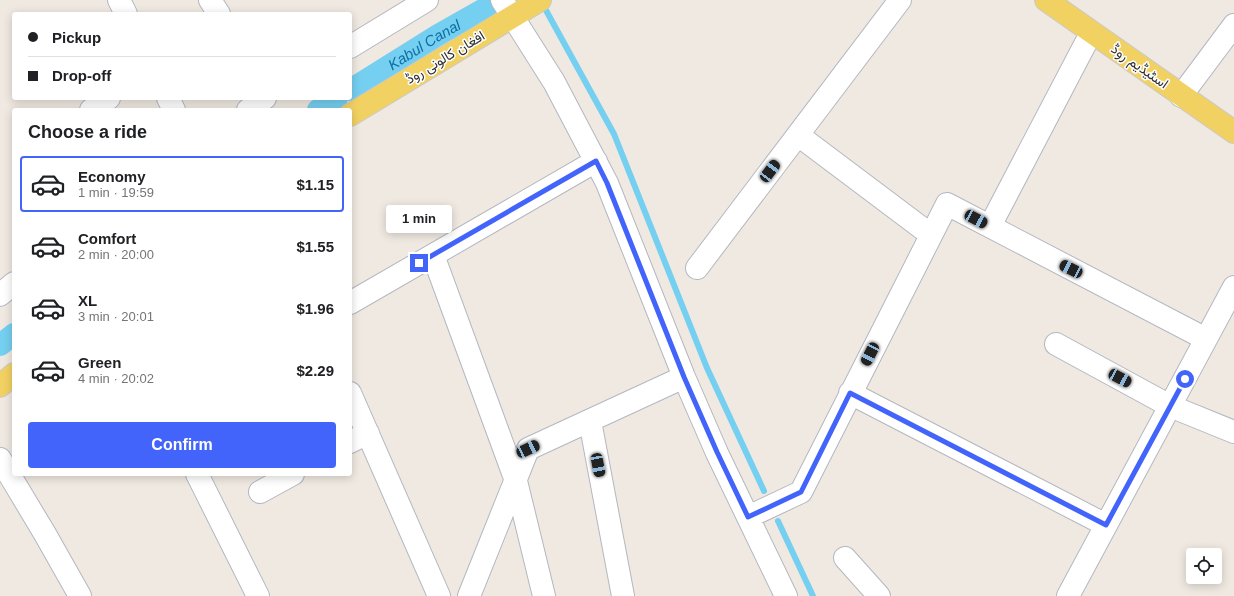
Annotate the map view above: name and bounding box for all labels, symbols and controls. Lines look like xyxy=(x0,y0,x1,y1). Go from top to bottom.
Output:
water label: Kabul Canal xyxy=(385,15,464,73)
street label: افغان کالونی روڈ xyxy=(403,27,488,88)
text: Pickup xyxy=(52,29,101,46)
street label: اسٹیڈیم روڈ xyxy=(1108,40,1172,92)
text: Drop-off xyxy=(52,67,111,84)
text: Choose a ride xyxy=(28,122,147,142)
car xyxy=(758,158,782,184)
icon: car xyxy=(30,166,66,202)
text: Economy xyxy=(78,168,146,185)
text: $1.15 xyxy=(296,176,334,193)
text: 1 min · 19:59 xyxy=(78,185,154,200)
callout: 1 min xyxy=(386,205,452,233)
car xyxy=(963,208,989,230)
text: 1 min xyxy=(402,211,436,226)
icon: car xyxy=(30,228,66,264)
text: Comfort xyxy=(78,230,136,247)
text: $1.55 xyxy=(296,238,334,255)
text: 2 min · 20:00 xyxy=(78,247,154,262)
route end xyxy=(410,254,428,272)
car xyxy=(1058,258,1084,280)
icon: car xyxy=(30,290,66,326)
text: XL xyxy=(78,292,97,309)
text: $1.96 xyxy=(296,300,334,317)
text: 3 min · 20:01 xyxy=(78,309,154,324)
car xyxy=(859,341,881,367)
icon: car xyxy=(30,352,66,388)
text: Green xyxy=(78,354,121,371)
text: $2.29 xyxy=(296,362,334,379)
car xyxy=(1107,367,1133,389)
route start xyxy=(1176,370,1194,388)
text: 4 min · 20:02 xyxy=(78,371,154,386)
button: Confirm xyxy=(28,422,336,468)
car xyxy=(515,438,541,460)
car xyxy=(590,452,606,478)
map controls xyxy=(1186,548,1222,584)
button: locate xyxy=(1186,548,1222,584)

